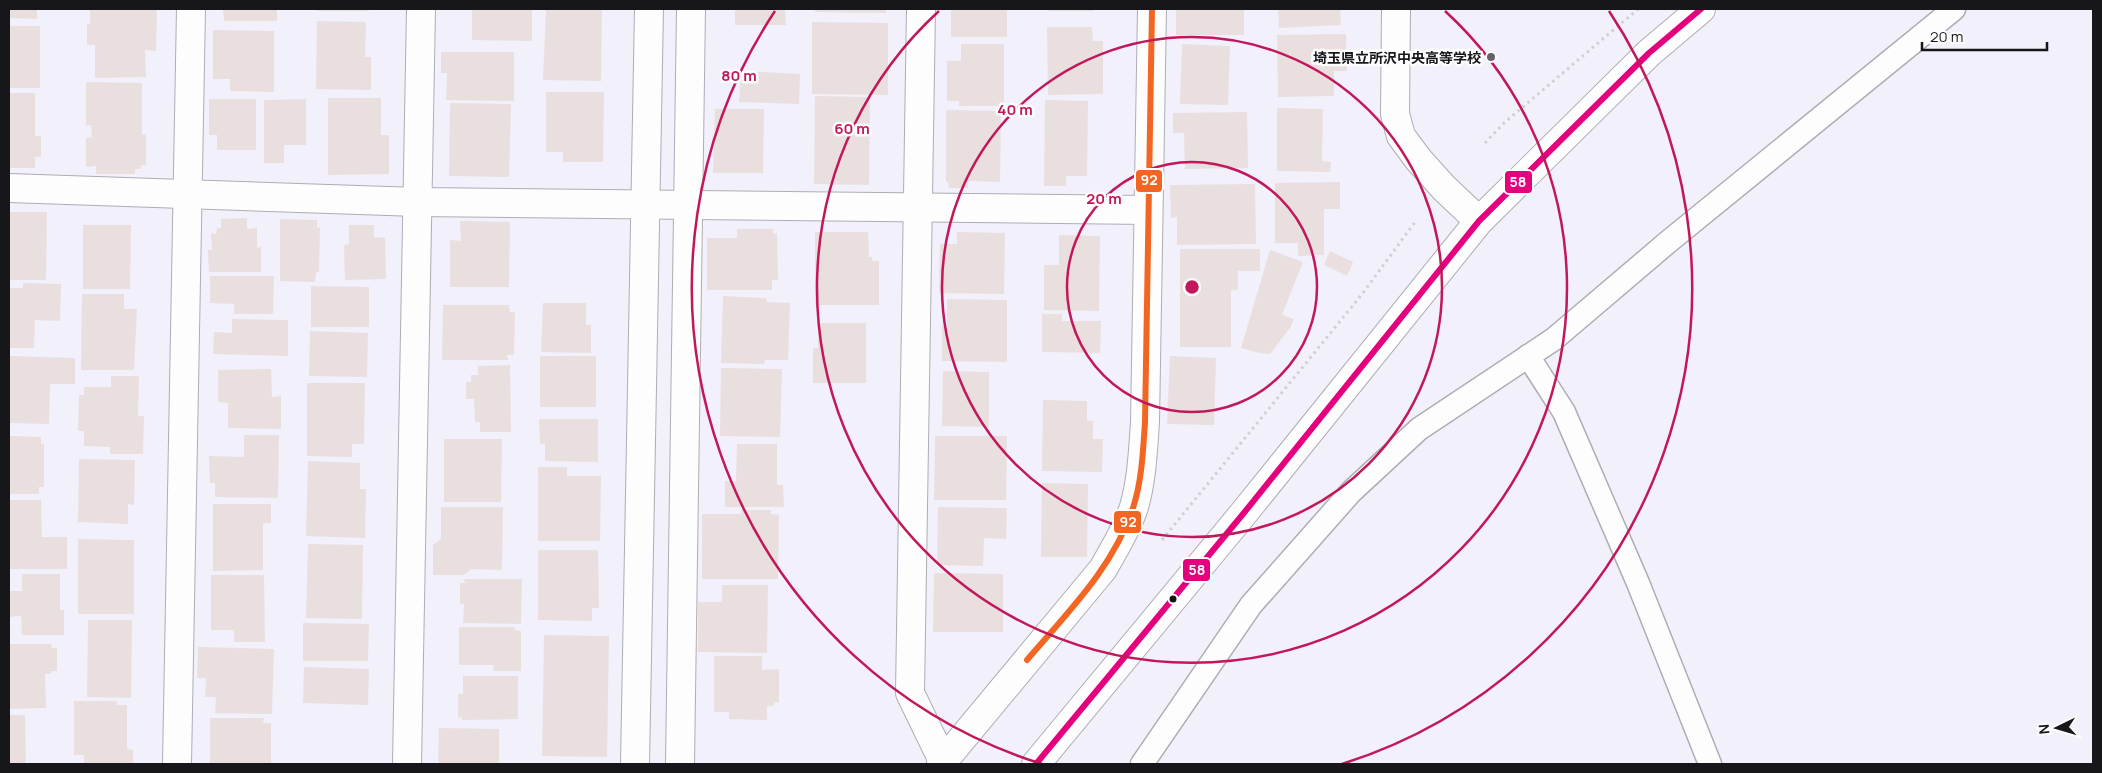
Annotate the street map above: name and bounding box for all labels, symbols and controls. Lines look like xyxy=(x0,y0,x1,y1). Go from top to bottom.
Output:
scale bar xyxy=(1922,20,2047,52)
text: 20 m xyxy=(1930,26,1963,47)
place label: 埼玉県立所沢中央高等学校 xyxy=(1313,48,1481,67)
marker: 埼玉県立所沢中央高等学校 xyxy=(1485,51,1497,63)
text: 80 m xyxy=(721,65,757,86)
text: 40 m xyxy=(997,99,1033,120)
text: 60 m xyxy=(834,118,870,139)
line badge: 92 xyxy=(1135,169,1163,193)
text: 92 xyxy=(1140,170,1158,189)
line badge: 58 xyxy=(1504,170,1533,194)
text: 58 xyxy=(1510,172,1526,191)
text: 20 m xyxy=(1086,188,1122,209)
centre of rings xyxy=(1183,278,1201,296)
line badge: 92 xyxy=(1113,510,1142,534)
text: 92 xyxy=(1119,512,1137,531)
line badge: 58 xyxy=(1182,558,1211,582)
text: 58 xyxy=(1189,560,1205,579)
unlabelled marker xyxy=(1168,594,1178,604)
north arrow xyxy=(2032,703,2082,753)
text: N xyxy=(2034,723,2053,735)

